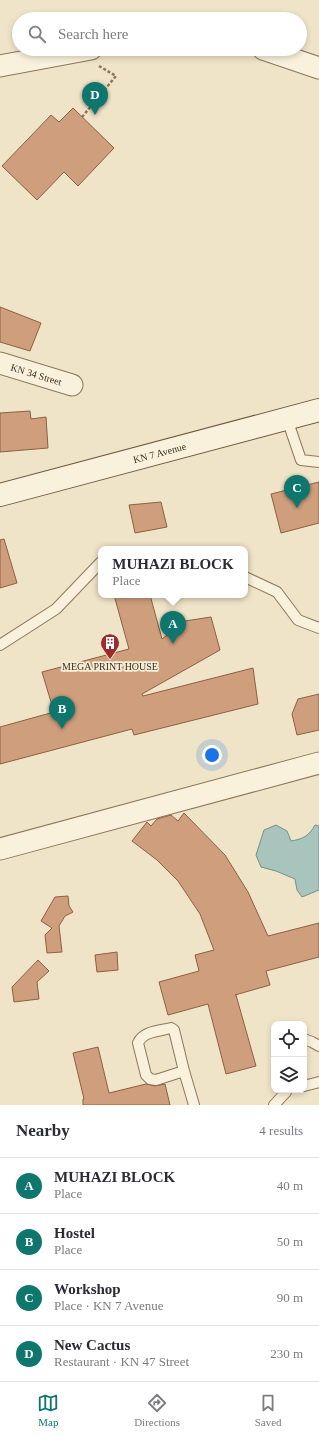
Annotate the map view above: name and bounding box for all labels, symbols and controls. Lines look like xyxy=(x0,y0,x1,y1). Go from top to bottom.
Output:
search box xyxy=(12,12,307,56)
icon: search xyxy=(26,23,48,45)
text: Search here xyxy=(58,26,128,42)
pin: D xyxy=(82,82,108,115)
street label: KN 34 Street xyxy=(9,361,63,387)
street label: KN 7 Avenue xyxy=(132,440,188,465)
pin: C xyxy=(284,475,310,508)
popup xyxy=(98,546,248,598)
text: MUHAZI BLOCK xyxy=(112,556,234,572)
text: Place xyxy=(112,573,141,588)
pin: A xyxy=(160,611,186,644)
building icon: MEGA PRINT HOUSE xyxy=(99,632,121,660)
place label: MEGA PRINT HOUSE xyxy=(62,661,158,672)
pin: B xyxy=(49,696,75,729)
your location xyxy=(202,745,222,765)
map controls xyxy=(271,1021,307,1093)
button: locate xyxy=(271,1021,307,1057)
button: layers xyxy=(271,1057,307,1093)
text: Nearby xyxy=(16,1121,70,1140)
text: 4 results xyxy=(259,1123,303,1138)
text: MUHAZI BLOCK xyxy=(54,1169,175,1185)
text: A xyxy=(24,1178,34,1193)
text: 40 m xyxy=(277,1178,303,1193)
text: Place xyxy=(54,1186,82,1201)
text: Hostel xyxy=(54,1225,95,1241)
text: B xyxy=(25,1234,33,1249)
text: 50 m xyxy=(277,1234,303,1249)
text: Place xyxy=(54,1242,82,1257)
text: Workshop xyxy=(54,1281,121,1297)
text: C xyxy=(24,1290,34,1305)
text: 90 m xyxy=(277,1290,303,1305)
text: Place · KN 7 Avenue xyxy=(54,1298,164,1313)
text: New Cactus xyxy=(54,1337,130,1353)
text: D xyxy=(24,1346,34,1361)
text: 230 m xyxy=(270,1346,303,1361)
text: Restaurant · KN 47 Street xyxy=(54,1354,189,1369)
tab: Map xyxy=(37,1392,59,1428)
tab: Directions xyxy=(134,1392,180,1428)
tab: Saved xyxy=(255,1392,282,1428)

